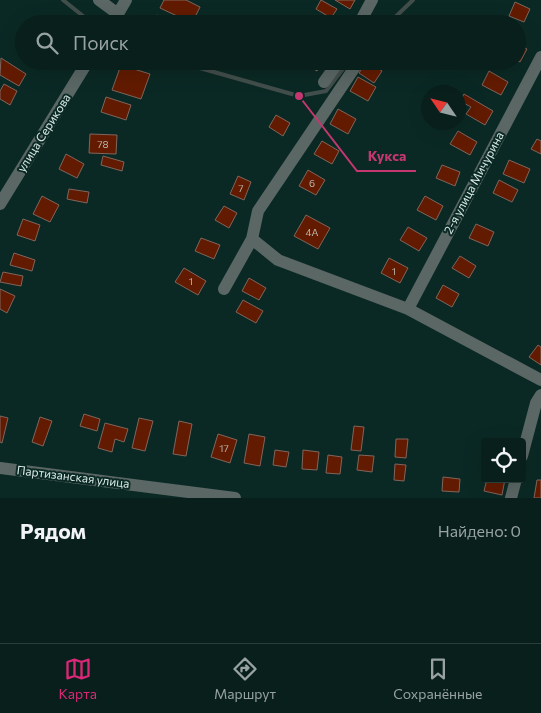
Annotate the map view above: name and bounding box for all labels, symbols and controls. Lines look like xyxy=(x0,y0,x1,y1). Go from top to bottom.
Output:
search box xyxy=(15,15,526,70)
icon: search xyxy=(33,29,61,57)
text: Поиск xyxy=(73,31,129,54)
north arrow xyxy=(421,85,466,130)
street label: улица Серикова xyxy=(14,91,73,174)
street label: 2-я улица Мичурина xyxy=(440,129,506,236)
house number: 78 xyxy=(97,138,109,150)
callout: Кукса xyxy=(357,142,416,171)
text: Кукса xyxy=(368,147,406,164)
house number: 6 xyxy=(309,177,315,189)
house number: 7 xyxy=(238,182,244,194)
house number: 4А xyxy=(306,226,319,238)
house number: 1 xyxy=(392,265,396,277)
house number: 1 xyxy=(189,275,193,287)
map controls xyxy=(481,438,526,483)
button: locate xyxy=(481,438,526,483)
house number: 17 xyxy=(219,442,229,454)
street label: Партизанская улица xyxy=(16,462,130,490)
text: Рядом xyxy=(20,518,86,543)
text: Найдено: 0 xyxy=(438,521,521,540)
tab: Карта xyxy=(58,655,97,702)
tab: Маршрут xyxy=(214,655,276,702)
tab: Сохранённые xyxy=(393,655,483,702)

